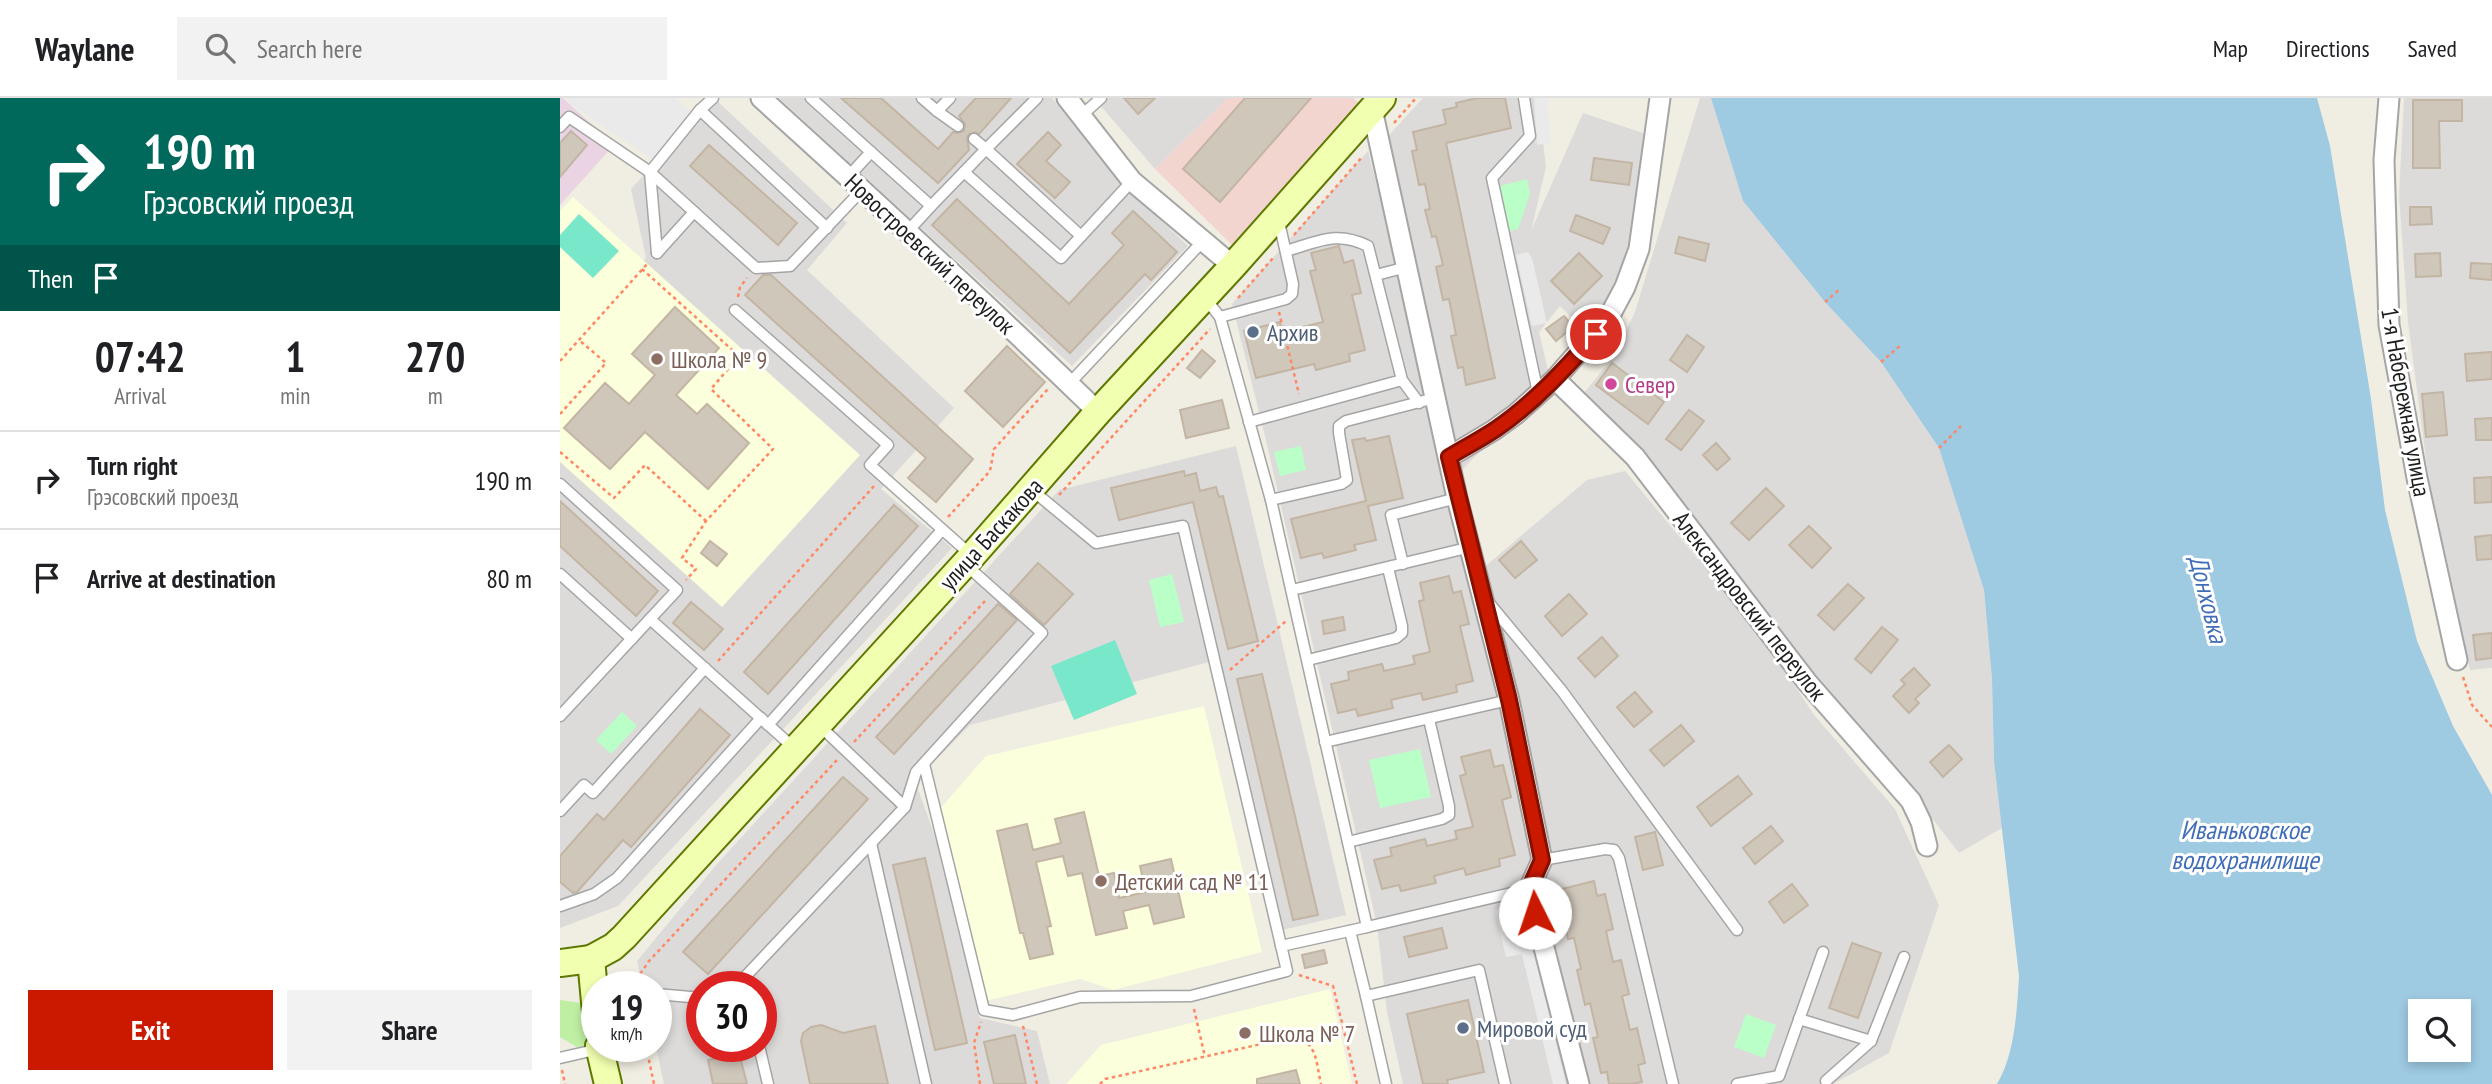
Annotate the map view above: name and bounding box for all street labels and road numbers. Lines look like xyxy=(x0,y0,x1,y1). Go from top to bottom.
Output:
street label: Новостроевский переулок xyxy=(838,167,1022,342)
street label: 1-я Набережная улица xyxy=(2374,305,2438,499)
street label: улица Баскакова xyxy=(932,471,1050,597)
street label: Александровский переулок xyxy=(1666,505,1834,707)

